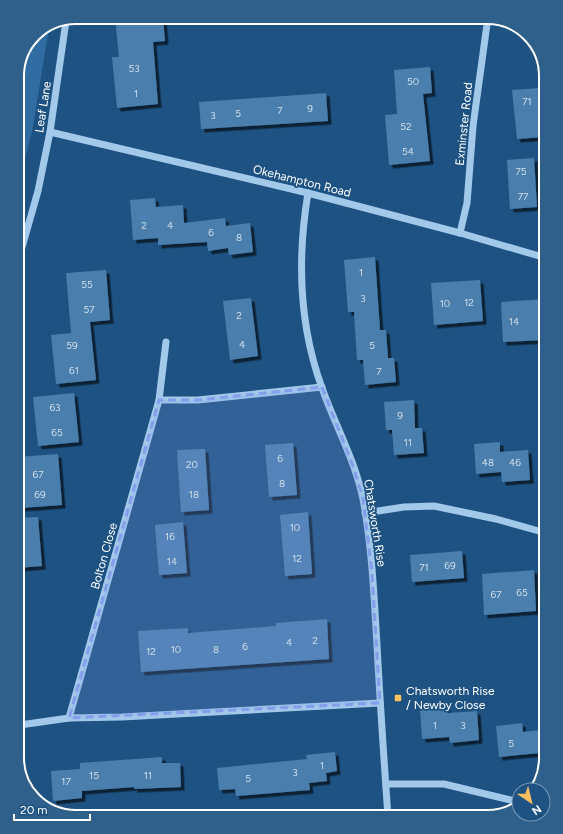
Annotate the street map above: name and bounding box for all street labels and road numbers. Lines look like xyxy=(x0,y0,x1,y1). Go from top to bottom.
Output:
street label: Leaf Lane xyxy=(32,80,54,134)
street label: Exminster Road xyxy=(453,82,475,166)
street label: Okehampton Road xyxy=(252,162,352,200)
street label: Chatsworth Rise xyxy=(361,478,389,568)
street label: Bolton Close xyxy=(88,521,120,591)

